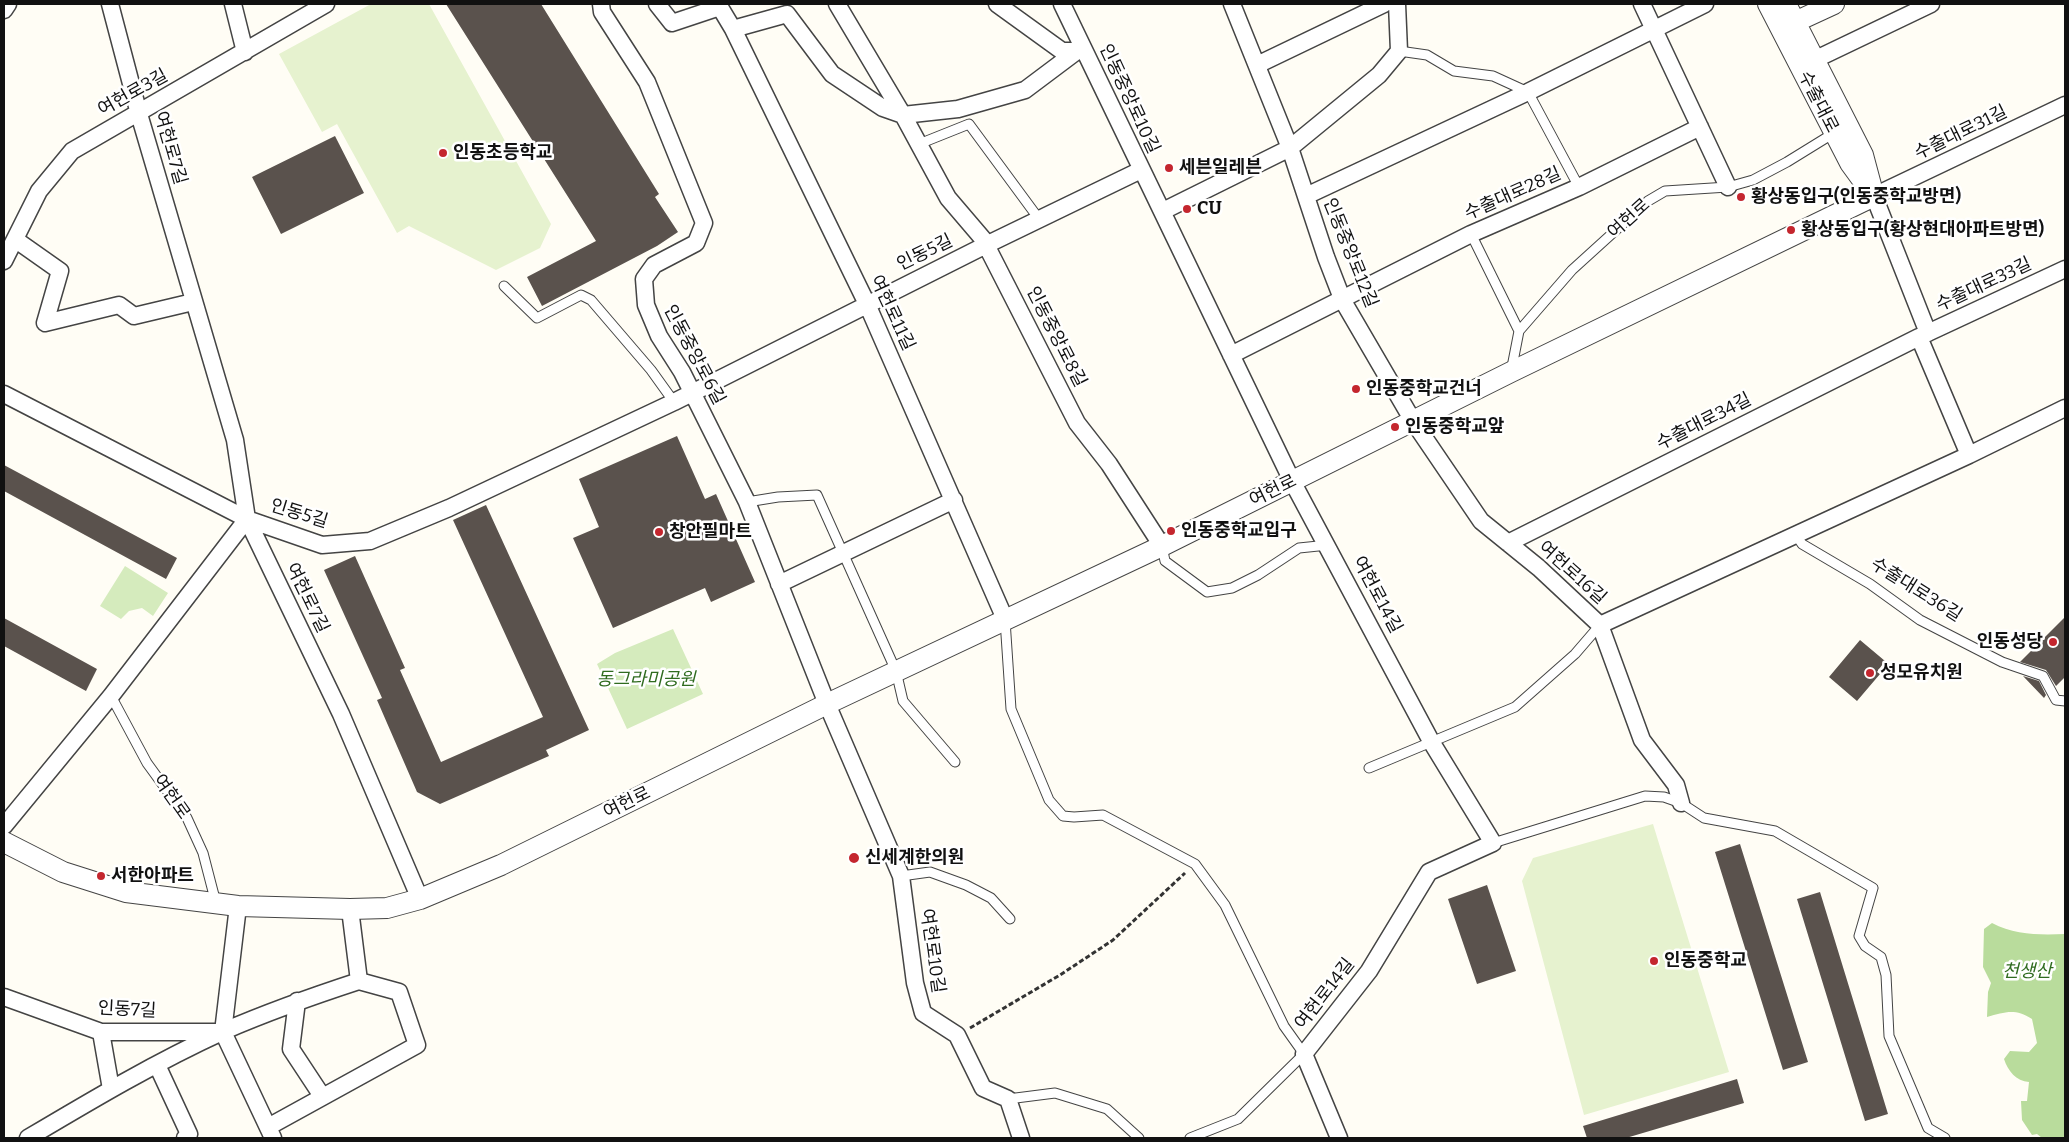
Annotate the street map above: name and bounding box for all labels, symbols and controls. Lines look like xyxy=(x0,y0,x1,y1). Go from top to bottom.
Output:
street label: 인동중앙로10길 xyxy=(1094,41,1164,157)
street label: 여헌로3길 xyxy=(94,65,172,121)
street label: 수출대로 xyxy=(1793,68,1843,136)
street label: 수출대로31길 xyxy=(1911,101,2011,165)
street label: 여헌로7길 xyxy=(149,109,191,187)
place label: 인동초등학교 xyxy=(453,142,552,164)
marker: 인동초등학교 xyxy=(437,147,449,159)
place label: 세븐일레븐 xyxy=(1179,157,1262,179)
marker: 세븐일레븐 xyxy=(1163,162,1175,174)
street label: 수출대로28길 xyxy=(1461,163,1565,225)
place label: 황상동입구(인동중학교방면) xyxy=(1751,186,1961,208)
marker: 황상동입구(인동중학교방면) xyxy=(1735,191,1747,203)
street label: 여헌로 xyxy=(1603,194,1655,244)
street label: 인동중앙로12길 xyxy=(1318,195,1382,311)
place label: CU xyxy=(1197,198,1222,220)
marker: CU xyxy=(1181,203,1193,215)
place label: 황상동입구(황상현대아파트방면) xyxy=(1801,219,2044,241)
marker: 황상동입구(황상현대아파트방면) xyxy=(1785,224,1797,236)
street label: 인동5길 xyxy=(894,230,956,276)
street label: 수출대로33길 xyxy=(1933,253,2035,317)
street label: 여헌로11길 xyxy=(865,272,919,354)
street label: 인동중앙로8길 xyxy=(1021,283,1091,391)
street label: 인동중앙로6길 xyxy=(659,301,729,409)
place label: 인동중학교건너 xyxy=(1366,378,1482,400)
marker: 인동중학교건너 xyxy=(1350,383,1362,395)
street label: 수출대로34길 xyxy=(1653,389,1755,455)
place label: 인동중학교앞 xyxy=(1405,416,1504,438)
marker: 인동중학교앞 xyxy=(1389,421,1401,433)
street label: 여헌로 xyxy=(1246,470,1300,512)
street label: 인동5길 xyxy=(267,495,331,533)
place label: 인동중학교입구 xyxy=(1181,520,1297,542)
place label: 창안필마트 xyxy=(669,521,752,543)
marker: 인동중학교입구 xyxy=(1165,525,1177,537)
marker: 창안필마트 xyxy=(653,526,665,538)
street label: 여헌로16길 xyxy=(1534,537,1610,609)
street label: 여헌로14길 xyxy=(1348,553,1406,637)
street label: 수출대로36길 xyxy=(1866,553,1966,627)
street label: 여헌로7길 xyxy=(281,559,333,637)
place label: 인동성당 xyxy=(1977,631,2043,653)
marker: 인동성당 xyxy=(2047,636,2059,648)
place label: 성모유치원 xyxy=(1880,662,1963,684)
marker: 성모유치원 xyxy=(1864,667,1876,679)
park label: 동그라미공원 xyxy=(596,669,696,691)
street label: 여헌로 xyxy=(148,770,194,824)
street label: 여헌로 xyxy=(600,782,654,824)
place label: 신세계한의원 xyxy=(865,847,964,869)
marker: 신세계한의원 xyxy=(847,851,861,865)
place label: 서한아파트 xyxy=(111,865,194,887)
marker: 서한아파트 xyxy=(95,870,107,882)
street label: 여헌로10길 xyxy=(915,907,949,995)
place label: 인동중학교 xyxy=(1664,950,1747,972)
street label: 여헌로14길 xyxy=(1291,954,1359,1034)
marker: 인동중학교 xyxy=(1648,955,1660,967)
park label: 천생산 xyxy=(2002,961,2052,983)
street label: 인동7길 xyxy=(97,998,157,1022)

